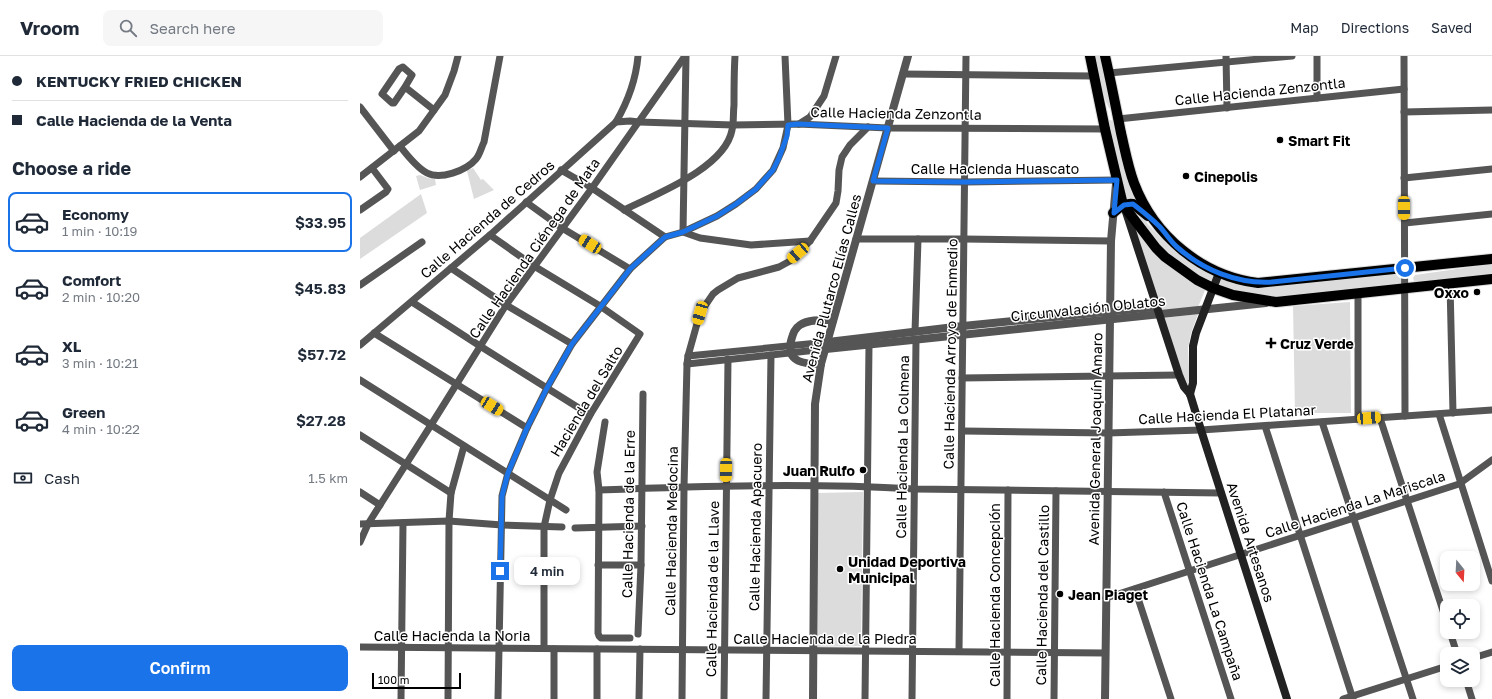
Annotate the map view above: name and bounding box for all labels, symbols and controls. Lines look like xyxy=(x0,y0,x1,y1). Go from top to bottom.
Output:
search box xyxy=(103,10,383,46)
text: Vroom xyxy=(20,16,79,39)
icon: search xyxy=(117,17,139,39)
text: Search here xyxy=(149,19,235,37)
text: Map xyxy=(1290,19,1319,36)
text: Directions xyxy=(1341,19,1409,36)
text: Saved xyxy=(1431,19,1472,36)
text: KENTUCKY FRIED CHICKEN xyxy=(36,72,242,90)
street label: Calle Hacienda Zenzontla xyxy=(1174,74,1346,108)
street label: Calle Hacienda Zenzontla xyxy=(810,103,982,123)
text: Calle Hacienda de la Venta xyxy=(36,111,232,129)
place label: Smart Fit xyxy=(1288,132,1351,149)
marker: Smart Fit xyxy=(1275,135,1285,145)
street label: Calle Hacienda Ciénega de Mata xyxy=(465,155,603,341)
street label: Calle Hacienda de Cedros xyxy=(416,156,558,282)
text: Choose a ride xyxy=(12,157,131,179)
street label: Calle Hacienda Huascato xyxy=(911,160,1079,177)
place label: Cinepolis xyxy=(1194,168,1258,185)
marker: Cinepolis xyxy=(1181,171,1191,181)
street label: Avenida Plutarco Elías Calles xyxy=(798,192,864,384)
car xyxy=(1398,196,1410,220)
icon: car xyxy=(14,204,50,240)
text: Economy xyxy=(62,205,129,223)
text: $33.95 xyxy=(295,213,346,231)
text: 1 min · 10:19 xyxy=(62,223,137,239)
car xyxy=(577,233,603,255)
street label: Calle Hacienda Arroyo de Enmedio xyxy=(939,238,961,470)
car xyxy=(785,241,811,265)
route start xyxy=(1396,259,1414,277)
icon: car xyxy=(14,270,50,306)
text: Comfort xyxy=(62,271,121,289)
text: $45.83 xyxy=(295,279,346,297)
place label: Oxxo xyxy=(1434,284,1469,301)
marker: Oxxo xyxy=(1472,287,1482,297)
text: 2 min · 10:20 xyxy=(62,289,140,305)
street label: Circunvalación Oblatos xyxy=(1010,291,1166,325)
car xyxy=(691,300,709,326)
street label: Avenida General Joaquín Amaro xyxy=(1085,332,1105,546)
place label: Cruz Verde xyxy=(1280,335,1354,352)
icon: car xyxy=(14,336,50,372)
text: XL xyxy=(62,337,81,355)
marker: Cruz Verde xyxy=(1265,337,1277,349)
street label: Hacienda del Salto xyxy=(546,342,626,460)
text: $57.72 xyxy=(297,345,346,363)
text: 3 min · 10:21 xyxy=(62,355,138,371)
street label: Calle Hacienda La Colmena xyxy=(892,355,912,539)
car xyxy=(479,395,505,417)
street label: Calle Hacienda El Platanar xyxy=(1138,401,1317,427)
icon: car xyxy=(14,402,50,438)
text: Green xyxy=(62,403,105,421)
text: $27.28 xyxy=(296,411,346,429)
car xyxy=(1357,411,1381,425)
text: 4 min · 10:22 xyxy=(62,421,140,437)
street label: Calle Hacienda de la Erre xyxy=(618,430,638,598)
street label: Calle Hacienda Apacuero xyxy=(745,443,765,611)
street label: Calle Hacienda Medocina xyxy=(661,446,681,616)
car xyxy=(720,458,732,482)
place label: Juan Rulfo xyxy=(783,462,855,479)
marker: Juan Rulfo xyxy=(858,465,868,475)
icon: cash xyxy=(12,467,34,489)
street label: Calle Hacienda La Mariscala xyxy=(1263,467,1447,541)
text: Cash xyxy=(44,469,80,487)
text: 1.5 km xyxy=(308,470,348,486)
street label: Avenida Artesanos xyxy=(1224,480,1278,604)
street label: Calle Hacienda La Campaña xyxy=(1173,499,1247,683)
street label: Calle Hacienda de la Llave xyxy=(702,501,722,677)
street label: Calle Hacienda Concepción xyxy=(986,503,1003,687)
street label: Calle Hacienda del Castillo xyxy=(1032,505,1052,685)
north arrow xyxy=(1440,551,1480,591)
map controls xyxy=(1440,551,1480,687)
place label: Unidad Deportiva Municipal xyxy=(848,553,966,586)
callout: 4 min xyxy=(514,557,580,585)
route end xyxy=(491,562,509,580)
text: 4 min xyxy=(530,563,564,579)
marker: Unidad Deportiva Municipal xyxy=(835,564,845,574)
place label: Jean Piaget xyxy=(1068,586,1148,603)
marker: Jean Piaget xyxy=(1055,589,1065,599)
button: locate xyxy=(1440,599,1480,639)
street label: Calle Hacienda la Noria xyxy=(374,627,530,644)
street label: Calle Hacienda de la Piedra xyxy=(733,630,917,647)
button: Confirm xyxy=(12,645,348,691)
button: layers xyxy=(1440,647,1480,687)
scale bar xyxy=(372,671,461,690)
text: 100 m xyxy=(378,673,409,686)

